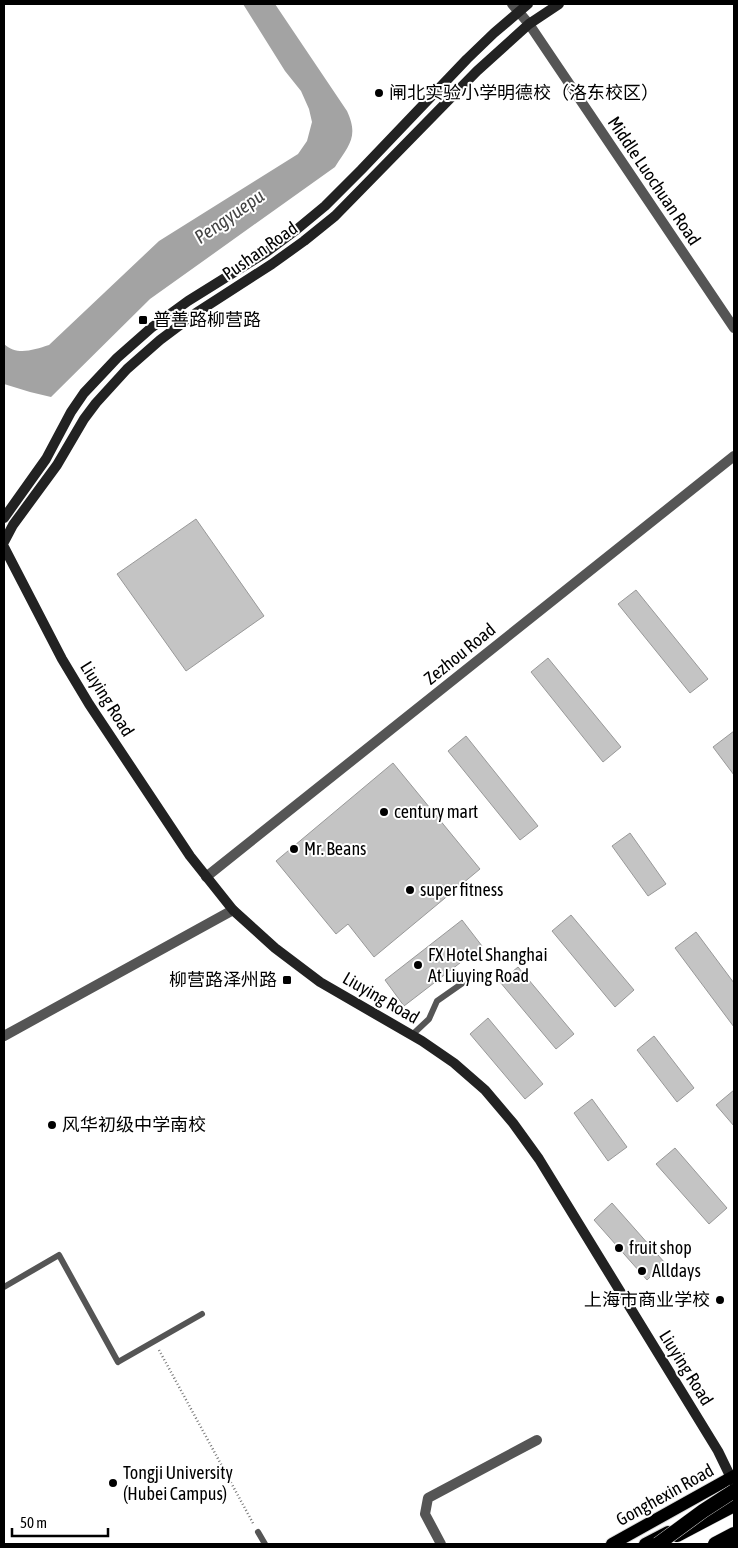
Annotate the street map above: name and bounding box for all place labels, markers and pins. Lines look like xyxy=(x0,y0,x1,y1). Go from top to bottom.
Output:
place label: 闸北实验小学明德校（洛东校区） xyxy=(389,82,659,103)
marker: 闸北实验小学明德校（洛东校区） xyxy=(373,87,385,99)
place label: 普善路柳营路 xyxy=(153,309,261,330)
marker: 普善路柳营路 xyxy=(137,314,149,326)
place label: century mart xyxy=(394,801,478,822)
marker: century mart xyxy=(378,806,390,818)
place label: Mr. Beans xyxy=(304,838,366,859)
marker: Mr. Beans xyxy=(288,843,300,855)
place label: super fitness xyxy=(420,879,503,900)
marker: super fitness xyxy=(404,884,416,896)
place label: FX Hotel Shanghai At Liuying Road xyxy=(428,944,548,986)
marker: FX Hotel Shanghai At Liuying Road xyxy=(412,959,424,971)
place label: 柳营路泽州路 xyxy=(169,969,277,990)
marker: 柳营路泽州路 xyxy=(281,974,293,986)
place label: 风华初级中学南校 xyxy=(62,1114,206,1135)
marker: 风华初级中学南校 xyxy=(46,1119,58,1131)
place label: fruit shop xyxy=(629,1237,692,1258)
marker: fruit shop xyxy=(613,1242,625,1254)
place label: Alldays xyxy=(652,1260,701,1281)
marker: Alldays xyxy=(636,1265,648,1277)
place label: 上海市商业学校 xyxy=(584,1289,710,1310)
marker: 上海市商业学校 xyxy=(714,1294,726,1306)
place label: Tongji University (Hubei Campus) xyxy=(123,1462,233,1504)
marker: Tongji University (Hubei Campus) xyxy=(107,1477,119,1489)

